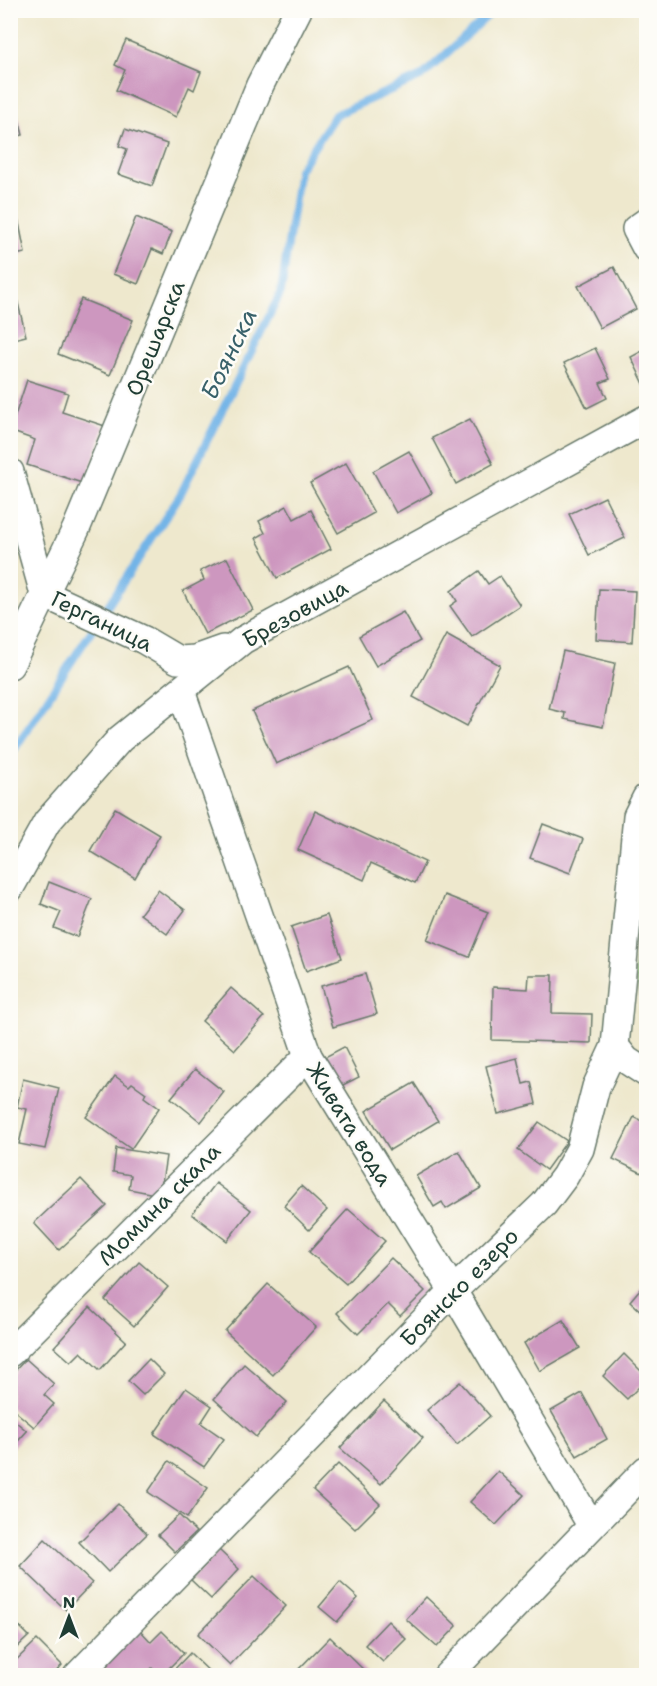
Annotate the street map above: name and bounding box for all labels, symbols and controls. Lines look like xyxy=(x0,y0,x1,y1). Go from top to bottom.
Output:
street label: Орешарска xyxy=(119,276,192,400)
water label: Боянска xyxy=(193,303,265,405)
street label: Брезовица xyxy=(237,572,353,654)
street label: Герганица xyxy=(46,584,158,659)
street label: Живата вода xyxy=(300,1057,399,1192)
street label: Момина скала xyxy=(92,1137,227,1272)
street label: Боянско езеро xyxy=(394,1222,525,1353)
north arrow xyxy=(39,1587,99,1647)
text: N xyxy=(63,1592,75,1613)

